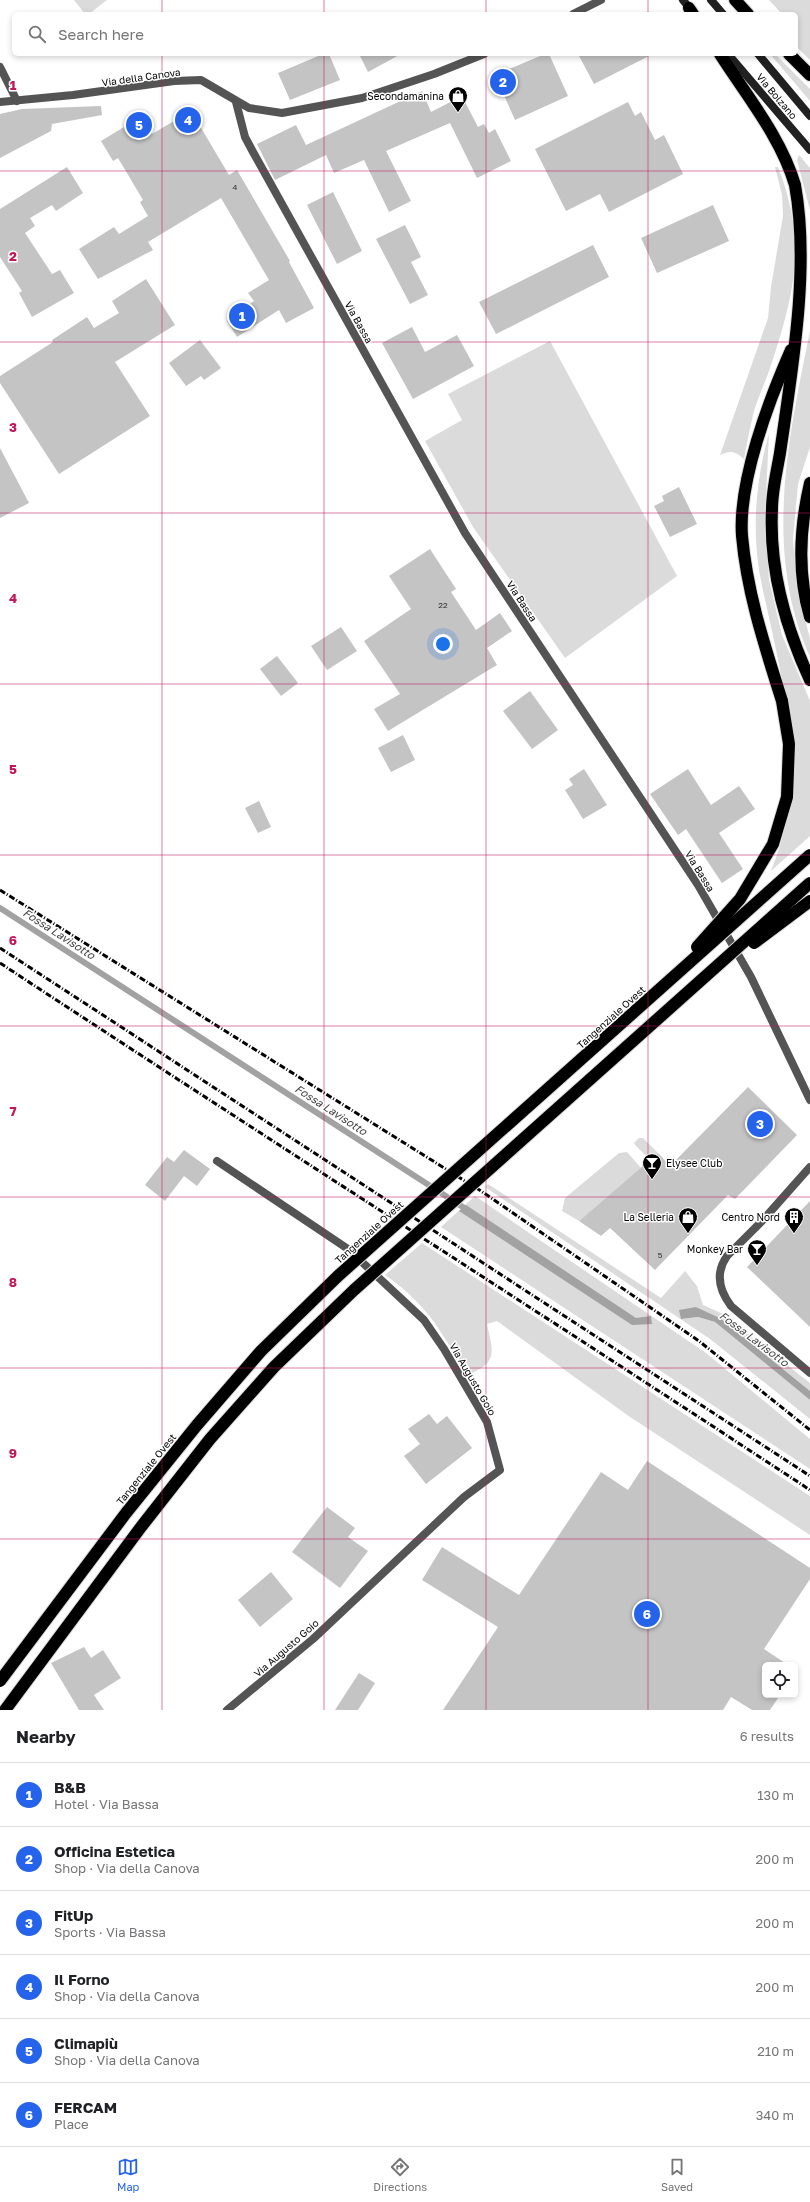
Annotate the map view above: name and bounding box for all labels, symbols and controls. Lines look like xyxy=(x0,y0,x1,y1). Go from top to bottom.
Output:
search box xyxy=(12,12,798,56)
icon: search xyxy=(26,23,48,45)
text: Search here xyxy=(58,25,144,43)
street label: Via della Canova xyxy=(101,66,181,88)
pin: 2 xyxy=(490,67,516,97)
street label: Via Bolzano xyxy=(754,71,800,121)
text: 1 xyxy=(10,77,17,93)
shop icon: Secondamanina xyxy=(447,85,469,113)
place label: Secondamanina xyxy=(367,90,444,102)
pin: 4 xyxy=(175,105,201,135)
pin: 5 xyxy=(126,110,152,140)
house number: 4 xyxy=(233,182,238,192)
text: 2 xyxy=(9,248,17,264)
street label: Via Bassa xyxy=(343,299,375,345)
pin: 1 xyxy=(229,301,255,331)
text: 3 xyxy=(9,419,17,435)
street label: Via Bassa xyxy=(504,578,540,624)
text: 4 xyxy=(9,590,17,606)
house number: 22 xyxy=(438,600,448,610)
your location xyxy=(433,634,453,654)
text: 5 xyxy=(9,761,17,777)
street label: Via Bassa xyxy=(683,848,717,894)
water label: Fossa Lavisotto xyxy=(21,906,99,962)
text: 6 xyxy=(9,932,17,948)
street label: Tangenziale Ovest xyxy=(574,983,648,1051)
water label: Fossa Lavisotto xyxy=(293,1082,371,1138)
text: 7 xyxy=(9,1103,17,1119)
pin: 3 xyxy=(747,1109,773,1139)
bar icon: Elysee Club xyxy=(641,1152,663,1180)
place label: Elysee Club xyxy=(666,1157,722,1169)
street label: Tangenziale Ovest xyxy=(332,1198,406,1266)
shop icon: La Selleria xyxy=(677,1206,699,1234)
building icon: Centro Nord xyxy=(783,1206,805,1234)
place label: La Selleria xyxy=(624,1211,674,1223)
place label: Centro Nord xyxy=(722,1211,780,1223)
bar icon: Monkey Bar xyxy=(746,1238,768,1266)
place label: Monkey Bar xyxy=(687,1243,743,1255)
house number: 5 xyxy=(658,1250,663,1260)
text: 8 xyxy=(9,1274,17,1290)
water label: Fossa Lavisotto xyxy=(717,1308,792,1370)
street label: Via Augusto Goio xyxy=(447,1341,499,1417)
street label: Tangenziale Ovest xyxy=(114,1431,178,1507)
text: 9 xyxy=(9,1445,17,1461)
pin: 6 xyxy=(634,1599,660,1629)
street label: Via Augusto Goio xyxy=(251,1617,321,1679)
map controls xyxy=(762,1662,798,1698)
button: locate xyxy=(762,1662,798,1698)
text: Nearby xyxy=(16,1726,76,1747)
text: 6 results xyxy=(740,1728,794,1744)
text: B&B xyxy=(54,1778,86,1796)
text: 1 xyxy=(26,1787,32,1803)
text: 130 m xyxy=(757,1787,794,1803)
text: Hotel · Via Bassa xyxy=(54,1796,159,1812)
text: Officina Estetica xyxy=(54,1842,175,1860)
text: 2 xyxy=(25,1851,33,1867)
text: 200 m xyxy=(756,1851,794,1867)
text: Shop · Via della Canova xyxy=(54,1860,200,1876)
text: FitUp xyxy=(54,1906,93,1924)
text: 3 xyxy=(25,1915,33,1931)
text: 200 m xyxy=(756,1915,794,1931)
text: Sports · Via Bassa xyxy=(54,1924,166,1940)
text: Il Forno xyxy=(54,1970,110,1988)
text: 4 xyxy=(25,1979,33,1995)
text: 200 m xyxy=(756,1979,794,1995)
text: Shop · Via della Canova xyxy=(54,1988,200,2004)
text: Climapiù xyxy=(54,2034,118,2052)
text: 5 xyxy=(25,2043,33,2059)
text: 210 m xyxy=(757,2043,794,2059)
text: Shop · Via della Canova xyxy=(54,2052,200,2068)
text: FERCAM xyxy=(54,2098,117,2116)
text: 6 xyxy=(25,2107,33,2123)
text: 340 m xyxy=(756,2107,794,2123)
text: Place xyxy=(54,2116,89,2132)
tab: Map xyxy=(117,2156,139,2193)
tab: Directions xyxy=(373,2156,427,2193)
tab: Saved xyxy=(661,2156,693,2193)

